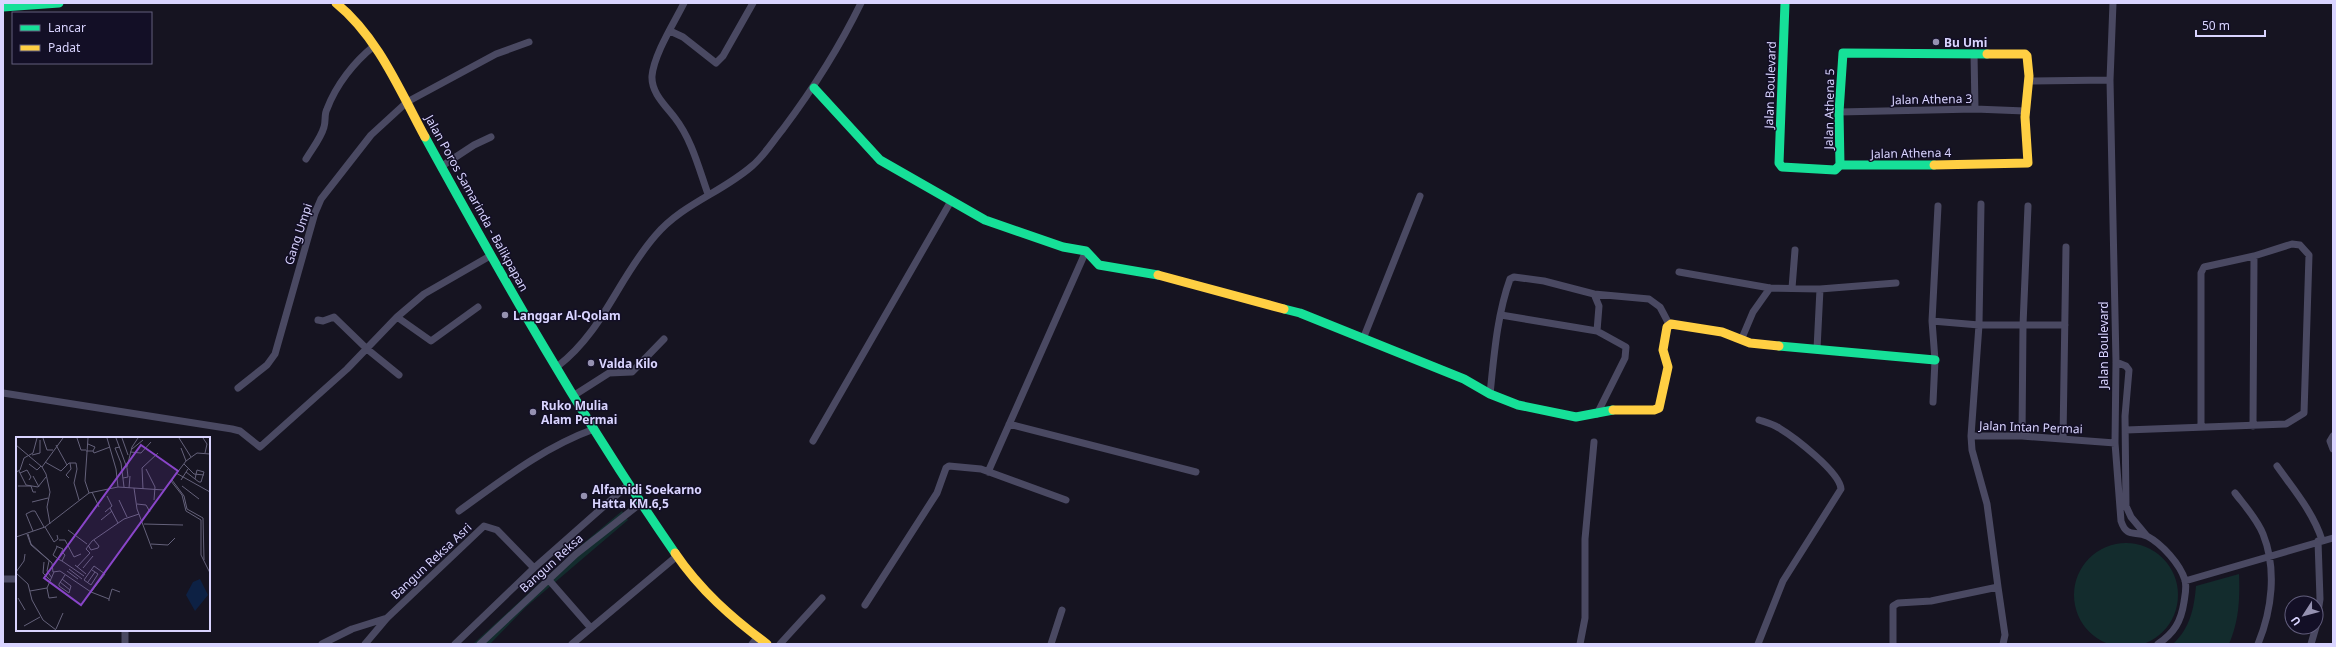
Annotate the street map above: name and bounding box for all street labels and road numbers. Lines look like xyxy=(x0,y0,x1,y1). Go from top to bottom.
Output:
street label: Jalan Boulevard xyxy=(1760,41,1780,130)
street label: Jalan Athena 5 xyxy=(1820,68,1838,150)
street label: Jalan Athena 3 xyxy=(1891,90,1973,108)
street label: Jalan Poros Samarinda - Balikpapan xyxy=(421,111,533,294)
street label: Jalan Athena 4 xyxy=(1870,144,1952,162)
street label: Gang Umpi xyxy=(280,201,316,267)
street label: Jalan Boulevard xyxy=(2095,301,2112,390)
street label: Jalan Intan Permai xyxy=(1978,417,2083,437)
street label: Bangun Reksa Asri xyxy=(387,519,475,603)
street label: Bangun Reksa xyxy=(515,530,587,596)

